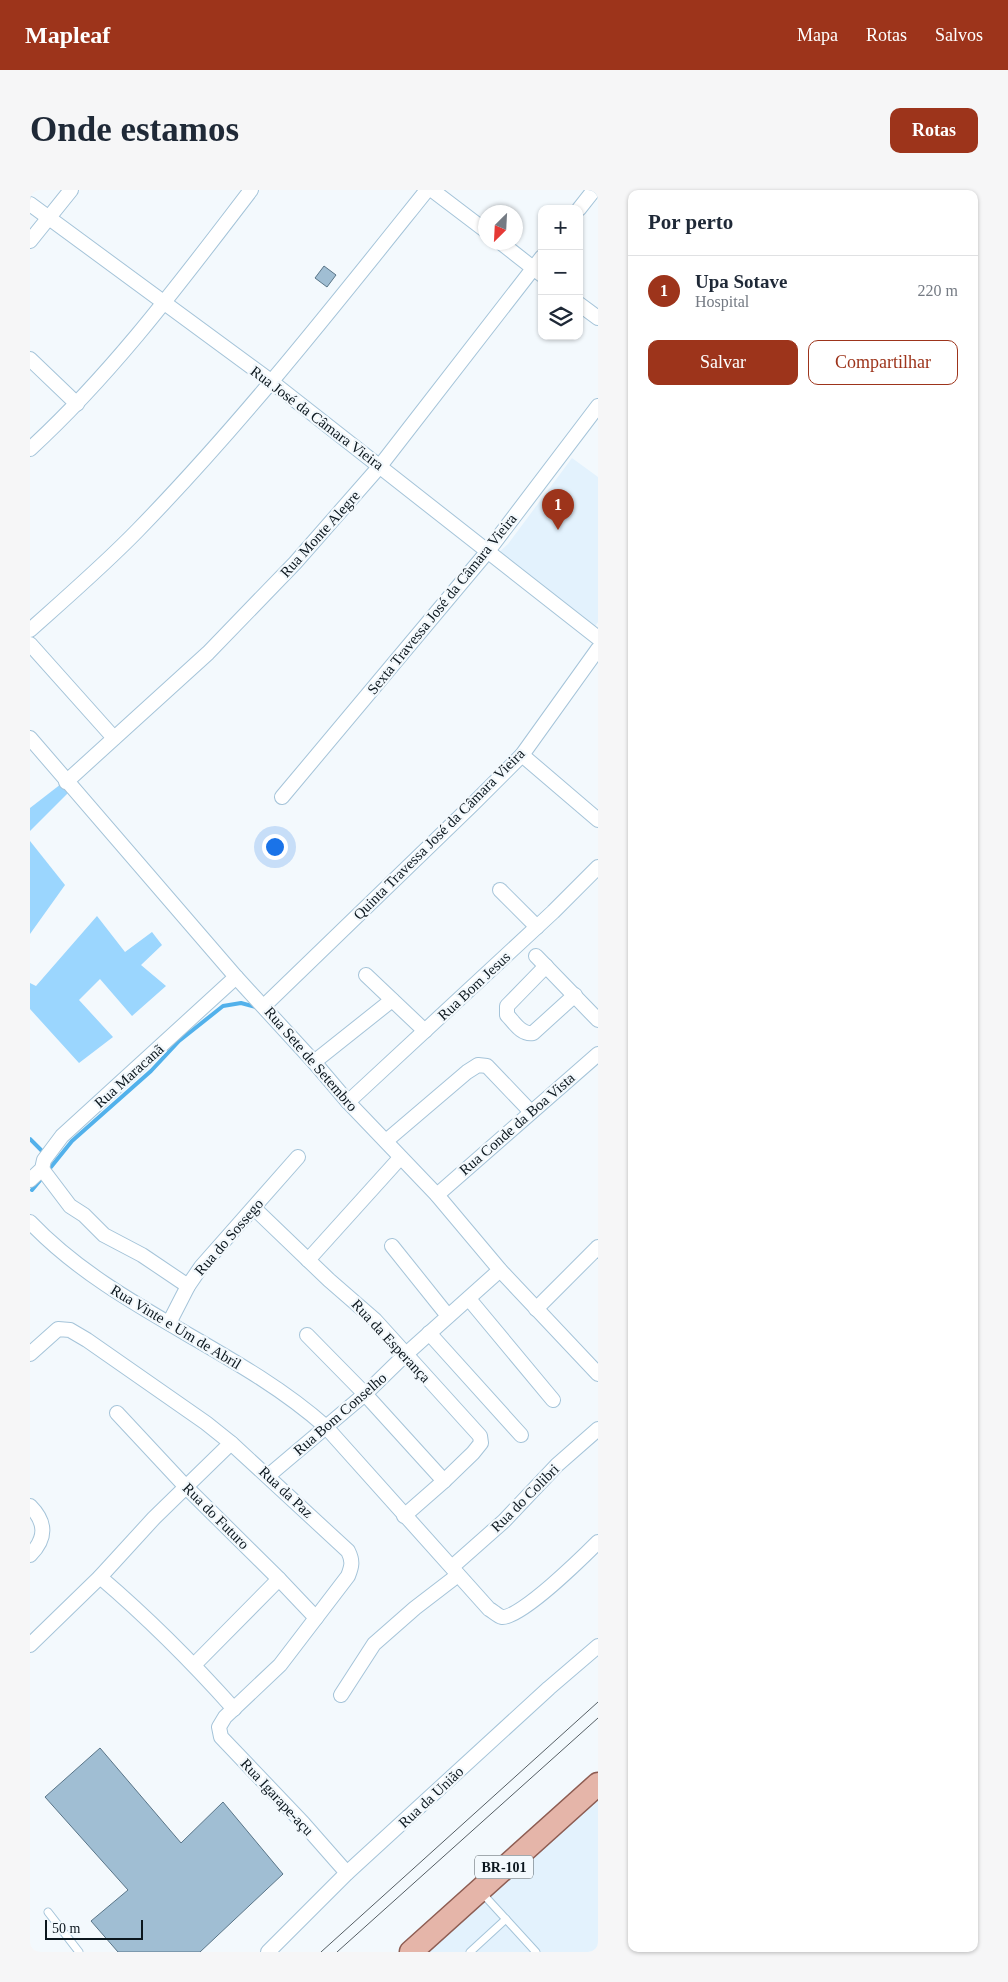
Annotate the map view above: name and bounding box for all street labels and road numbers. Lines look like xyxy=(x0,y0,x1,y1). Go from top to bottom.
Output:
street label: Rua José da Câmara Vieira xyxy=(247,363,387,473)
street label: Rua Monte Alegre xyxy=(277,487,363,581)
street label: Sexta Travessa José da Câmara Vieira xyxy=(364,510,520,697)
street label: Quinta Travessa José da Câmara Vieira xyxy=(350,745,528,923)
street label: Rua Bom Jesus xyxy=(435,948,513,1023)
street label: Rua Sete de Setembro xyxy=(261,1004,361,1114)
street label: Rua Maracanã xyxy=(91,1041,167,1111)
street label: Rua Conde da Boa Vista xyxy=(456,1069,578,1178)
street label: Rua do Sossego xyxy=(192,1196,266,1278)
street label: Rua Vinte e Um de Abril xyxy=(108,1282,244,1372)
street label: Rua da Esperança xyxy=(349,1296,434,1386)
street label: Rua Bom Conselho xyxy=(290,1369,390,1459)
street label: Rua do Colibri xyxy=(488,1461,562,1535)
street label: Rua da Paz xyxy=(256,1463,316,1521)
street label: Rua do Futuro xyxy=(180,1480,252,1552)
street label: Rua Igarape-açu xyxy=(237,1755,317,1839)
street label: Rua da União xyxy=(395,1763,467,1831)
road number: BR-101 xyxy=(475,1855,533,1878)

